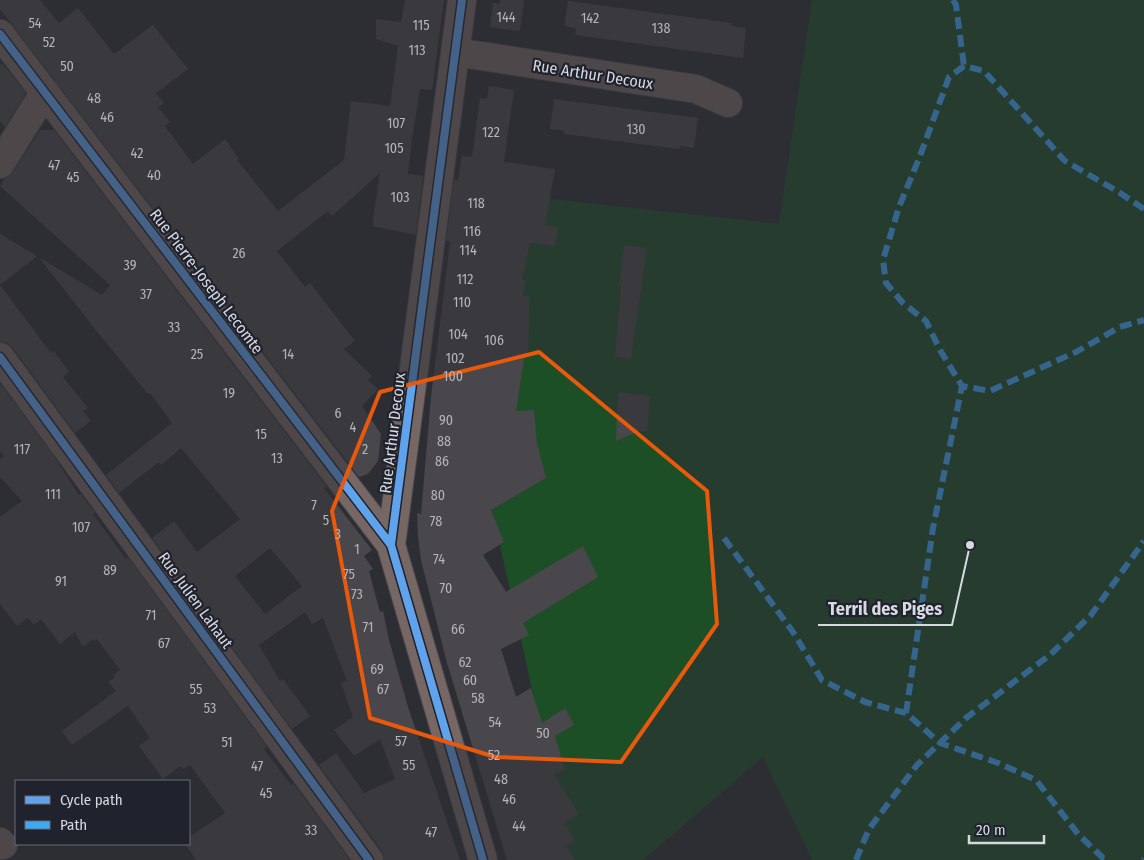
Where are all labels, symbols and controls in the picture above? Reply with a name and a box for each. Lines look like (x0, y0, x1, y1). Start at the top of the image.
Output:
house number: 144 (496, 9, 516, 26)
house number: 142 (581, 10, 599, 27)
house number: 54 (28, 15, 42, 32)
house number: 115 (412, 17, 430, 34)
house number: 138 (652, 20, 670, 37)
house number: 52 (43, 34, 55, 51)
house number: 113 (408, 42, 426, 59)
street label: Rue Arthur Decoux (531, 56, 654, 93)
house number: 50 (60, 58, 74, 75)
house number: 48 (87, 90, 101, 107)
house number: 46 (100, 109, 114, 126)
house number: 107 (387, 115, 405, 132)
house number: 130 (626, 121, 646, 138)
house number: 122 (482, 124, 500, 141)
house number: 105 (384, 140, 404, 157)
house number: 42 (131, 145, 143, 162)
house number: 47 (48, 157, 60, 174)
house number: 40 (147, 167, 161, 184)
house number: 45 (66, 169, 80, 186)
house number: 103 (391, 189, 409, 206)
house number: 118 (467, 195, 485, 212)
street label: Rue Pierre-Joseph Lecomte (146, 205, 267, 358)
house number: 116 (463, 223, 481, 240)
house number: 114 (459, 242, 477, 259)
house number: 26 (232, 245, 246, 262)
house number: 39 (124, 257, 137, 274)
house number: 112 (457, 271, 473, 288)
house number: 37 (140, 286, 152, 303)
house number: 110 (453, 294, 471, 311)
house number: 33 (168, 319, 180, 336)
house number: 104 (448, 326, 468, 343)
house number: 106 (484, 332, 504, 349)
house number: 25 (191, 346, 203, 363)
house number: 14 (282, 346, 294, 363)
house number: 102 (446, 350, 464, 367)
house number: 100 (443, 368, 463, 385)
street label: Rue Arthur Decoux (376, 372, 409, 495)
house number: 19 (223, 385, 235, 402)
house number: 6 (335, 405, 342, 422)
house number: 90 (439, 412, 453, 429)
house number: 4 (350, 419, 357, 436)
house number: 15 (255, 426, 267, 443)
house number: 88 (437, 433, 451, 450)
house number: 117 (14, 441, 31, 458)
house number: 2 (362, 441, 368, 458)
house number: 13 (271, 450, 283, 467)
house number: 86 (435, 453, 449, 470)
house number: 111 (45, 486, 61, 503)
house number: 80 (431, 487, 445, 504)
house number: 7 (311, 497, 317, 514)
house number: 5 (323, 512, 329, 529)
house number: 78 (430, 513, 442, 530)
house number: 107 (72, 519, 90, 536)
house number: 3 (335, 526, 341, 543)
house number: 1 (354, 541, 360, 558)
street label: Rue Julien Lahaut (154, 548, 237, 653)
house number: 74 (433, 551, 445, 568)
house number: 89 (103, 562, 117, 579)
house number: 75 (343, 566, 355, 583)
house number: 91 (55, 573, 67, 590)
house number: 70 (440, 580, 452, 597)
house number: 73 (351, 586, 363, 603)
callout: Terril des Piges (818, 592, 952, 625)
text: Terril des Piges (828, 598, 942, 620)
house number: 71 (146, 607, 156, 624)
house number: 71 (363, 619, 373, 636)
house number: 66 (451, 621, 465, 638)
house number: 67 (158, 635, 170, 652)
house number: 62 (459, 654, 472, 671)
house number: 69 (370, 661, 384, 678)
house number: 60 (463, 672, 477, 689)
house number: 55 (190, 681, 202, 698)
house number: 67 (377, 681, 389, 698)
house number: 58 (471, 690, 485, 707)
house number: 53 (204, 700, 216, 717)
house number: 54 (488, 714, 502, 731)
house number: 50 (536, 725, 550, 742)
house number: 57 (395, 733, 407, 750)
house number: 51 (221, 734, 233, 751)
house number: 52 (488, 747, 500, 764)
house number: 55 (403, 757, 415, 774)
house number: 47 (251, 758, 263, 775)
house number: 48 (494, 771, 508, 788)
legend (15, 780, 190, 845)
house number: 45 (259, 785, 273, 802)
text: Cycle path (60, 791, 123, 809)
house number: 46 (502, 791, 516, 808)
scale bar (969, 812, 1044, 844)
text: Path (60, 816, 87, 834)
house number: 44 (512, 818, 526, 835)
text: 20 m (976, 821, 1006, 839)
house number: 33 (305, 822, 317, 839)
house number: 47 (425, 824, 437, 841)

